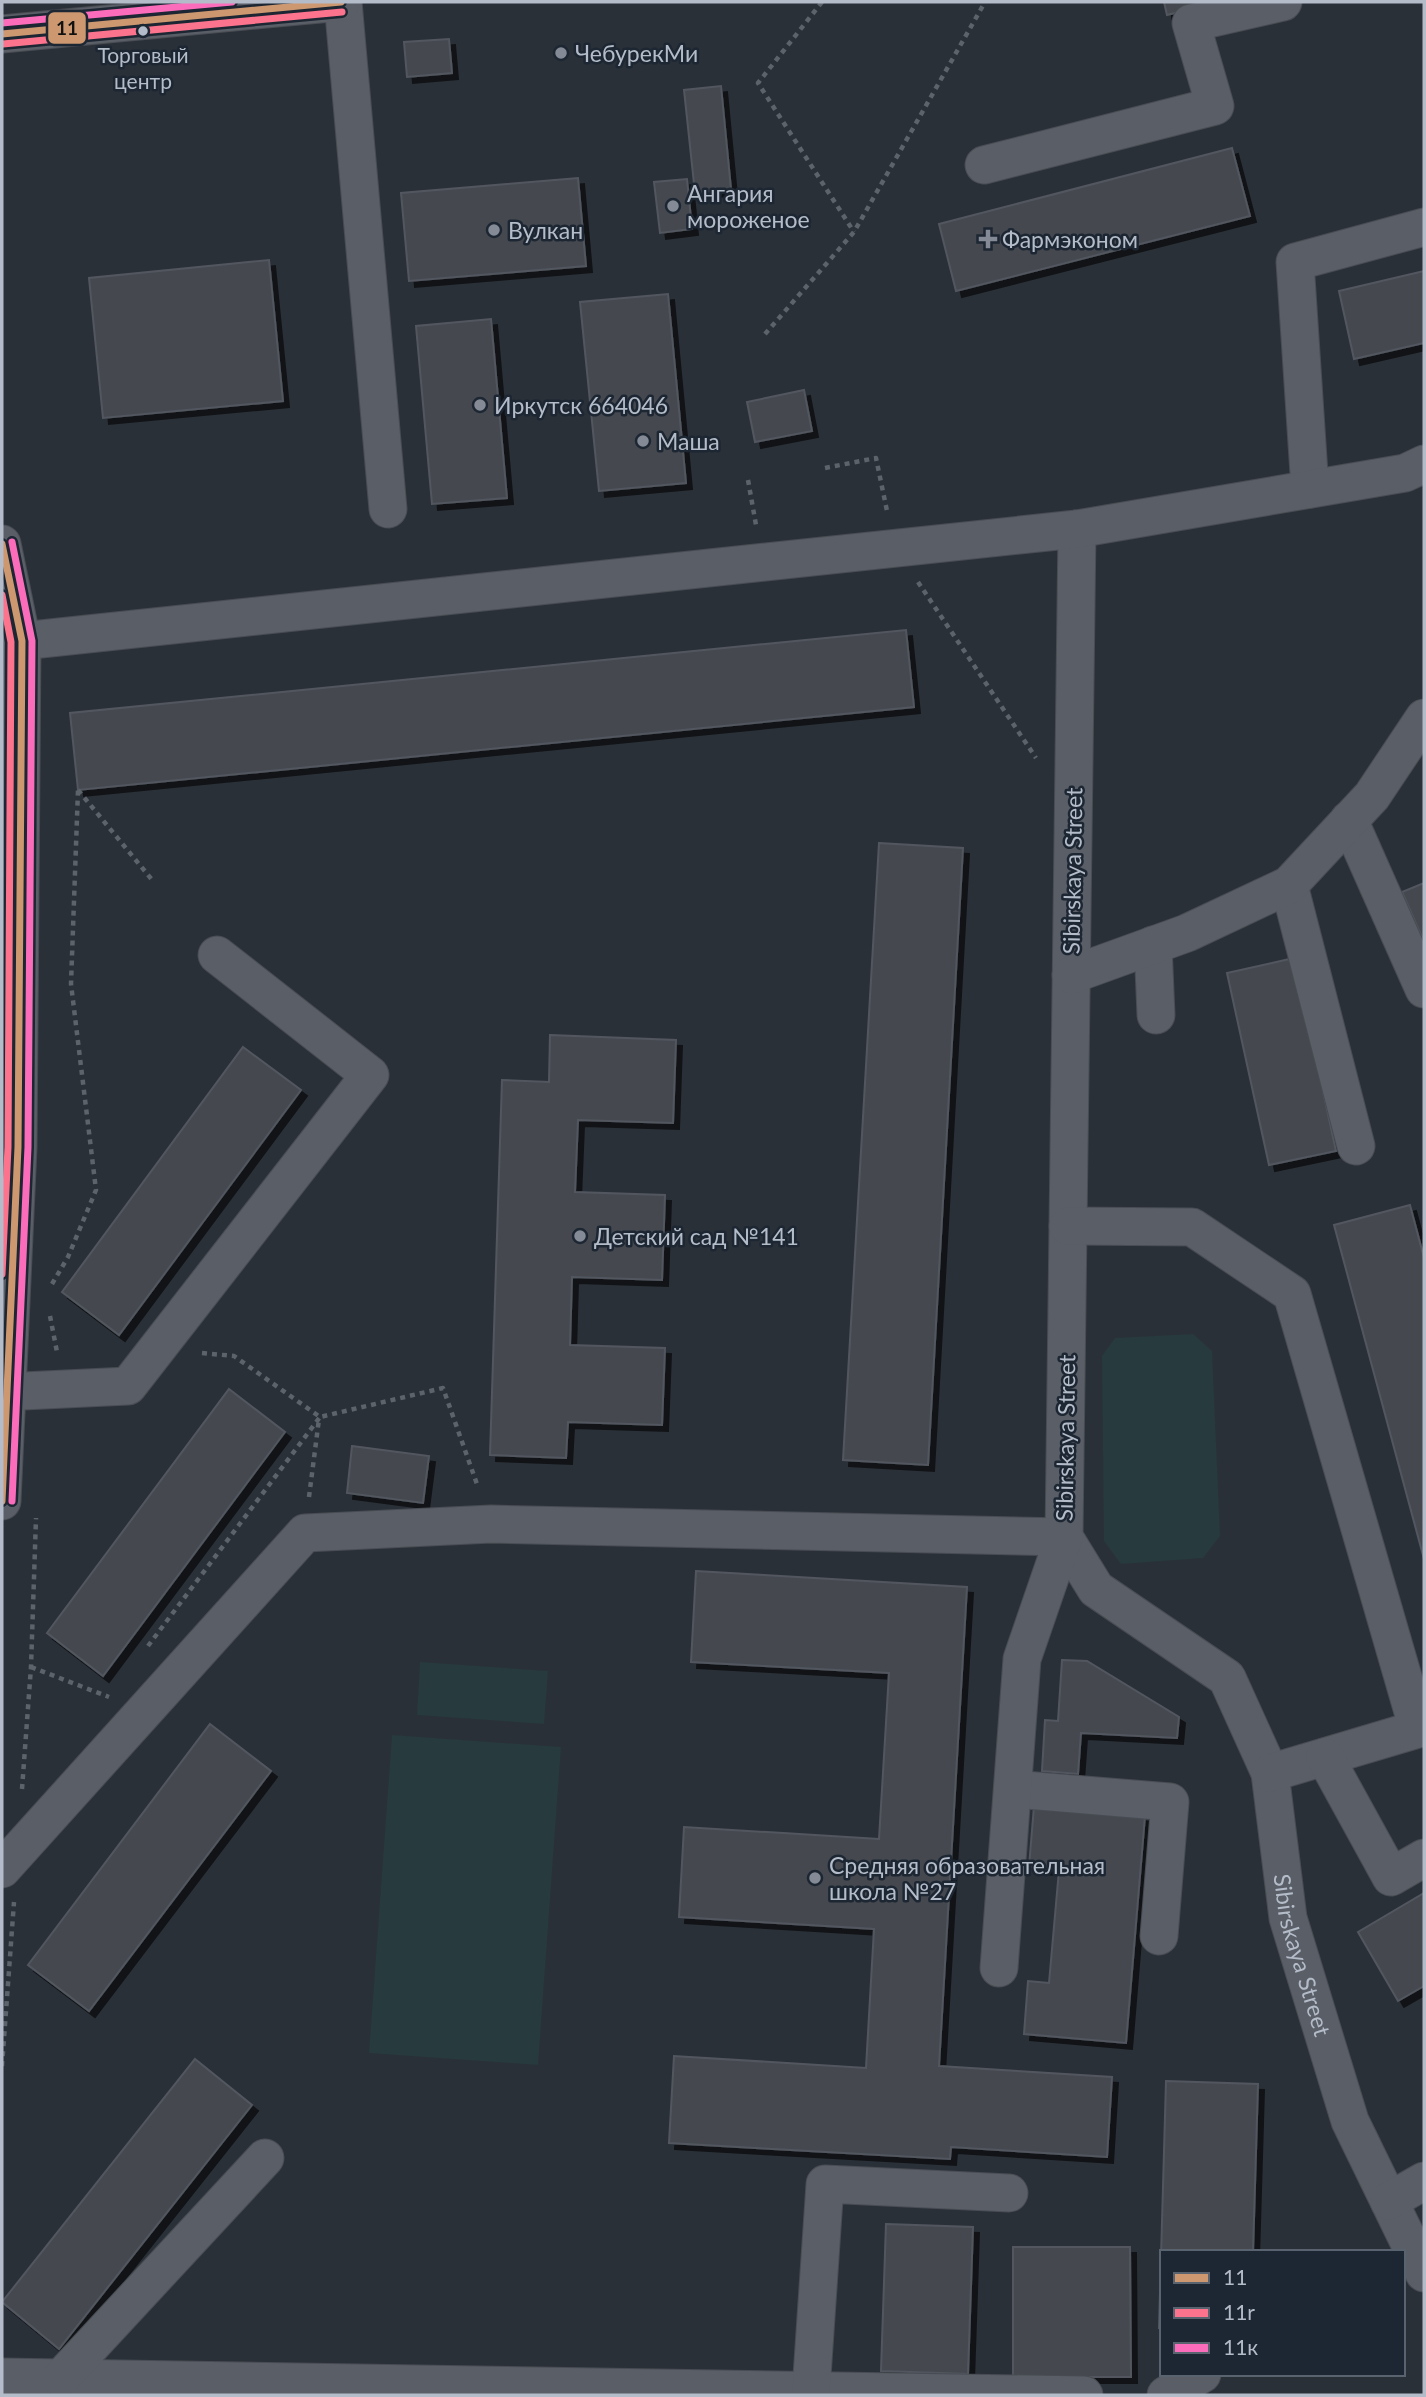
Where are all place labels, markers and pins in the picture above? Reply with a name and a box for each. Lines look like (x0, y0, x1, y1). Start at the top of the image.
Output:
marker: Торговый центр (136, 24, 150, 38)
place label: ЧебурекМи (575, 39, 698, 67)
place label: Торговый центр (97, 42, 189, 93)
marker: ЧебурекМи (553, 45, 569, 61)
place label: Ангария мороженое (687, 179, 810, 233)
marker: Ангария мороженое (665, 198, 681, 214)
place label: Вулкан (508, 216, 583, 244)
marker: Вулкан (486, 222, 502, 238)
place label: Фармэконом (1002, 225, 1138, 253)
marker: Фармэконом (980, 231, 996, 247)
place label: Иркутск 664046 (494, 391, 668, 419)
marker: Иркутск 664046 (472, 397, 488, 413)
place label: Маша (657, 427, 720, 455)
marker: Маша (635, 433, 651, 449)
place label: Детский сад №141 (594, 1222, 799, 1250)
marker: Детский сад №141 (572, 1228, 588, 1244)
place label: Средняя образовательная школа №27 (829, 1851, 1105, 1905)
marker: Средняя образовательная школа №27 (807, 1870, 823, 1886)

